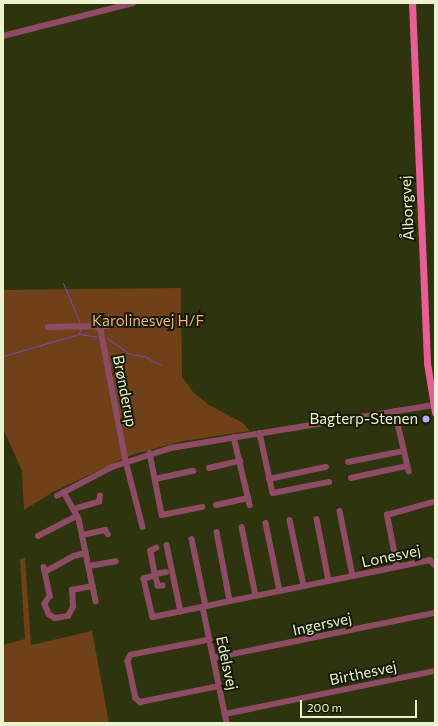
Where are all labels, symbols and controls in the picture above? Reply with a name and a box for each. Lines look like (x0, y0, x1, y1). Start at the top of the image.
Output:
street label: Ålborgvej (396, 175, 418, 241)
park label: Karolinesvej H/F (92, 312, 204, 330)
street label: Brønderup (109, 354, 141, 428)
place label: Bagterp-Stenen (309, 410, 418, 428)
marker: Bagterp-Stenen (421, 414, 431, 424)
street label: Lonesvej (360, 541, 422, 571)
street label: Ingersvej (291, 609, 353, 639)
street label: Edelsvej (212, 634, 242, 692)
street label: Birthesvej (328, 657, 398, 689)
scale bar (302, 692, 419, 718)
text: 200 m (307, 700, 342, 714)

